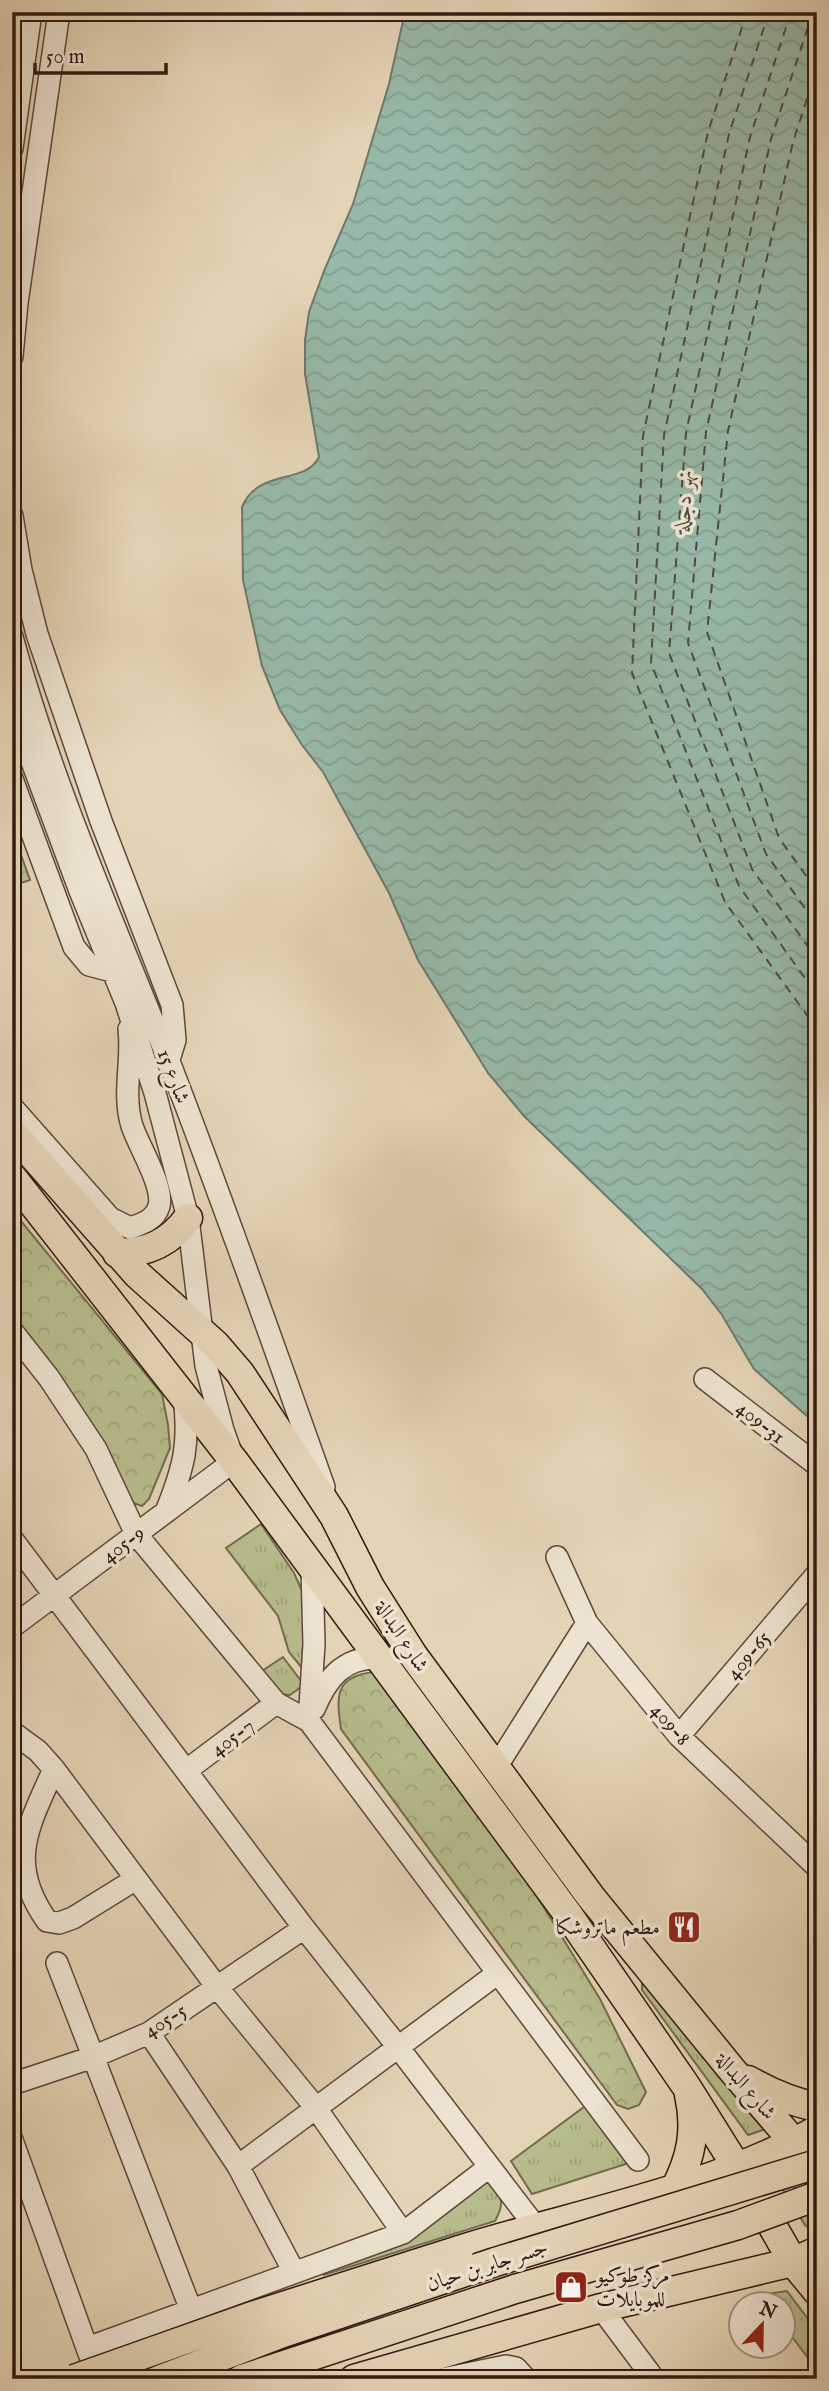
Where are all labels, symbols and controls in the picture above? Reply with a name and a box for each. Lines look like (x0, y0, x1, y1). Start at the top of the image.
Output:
scale bar (35, 32, 166, 76)
text: 50 m (46, 44, 85, 71)
water label: نهر دجلة (669, 469, 700, 536)
street label: شارع 15 (147, 1045, 195, 1109)
street label: 409-31 (730, 1396, 790, 1451)
street label: 405-9 (97, 1520, 151, 1570)
street label: شارع البدالة (364, 1595, 434, 1679)
street label: 409-65 (721, 1626, 778, 1686)
street label: 409-8 (644, 1698, 696, 1752)
street label: 405-7 (206, 1713, 260, 1763)
restaurant icon: مطعم ماتروشكا (665, 1908, 703, 1946)
place label: مطعم ماتروشكا (556, 1915, 660, 1947)
street label: 405-5 (139, 1998, 193, 2045)
street label: شارع البدالة (705, 2047, 781, 2128)
street label: جسر جابر بن حيان (423, 2234, 552, 2299)
place label: مركز طوكيو للموبايلات (594, 2263, 670, 2314)
shop icon: مركز طوكيو للموبايلات (552, 2268, 590, 2306)
north arrow (728, 2290, 798, 2360)
text: N (755, 2297, 780, 2326)

